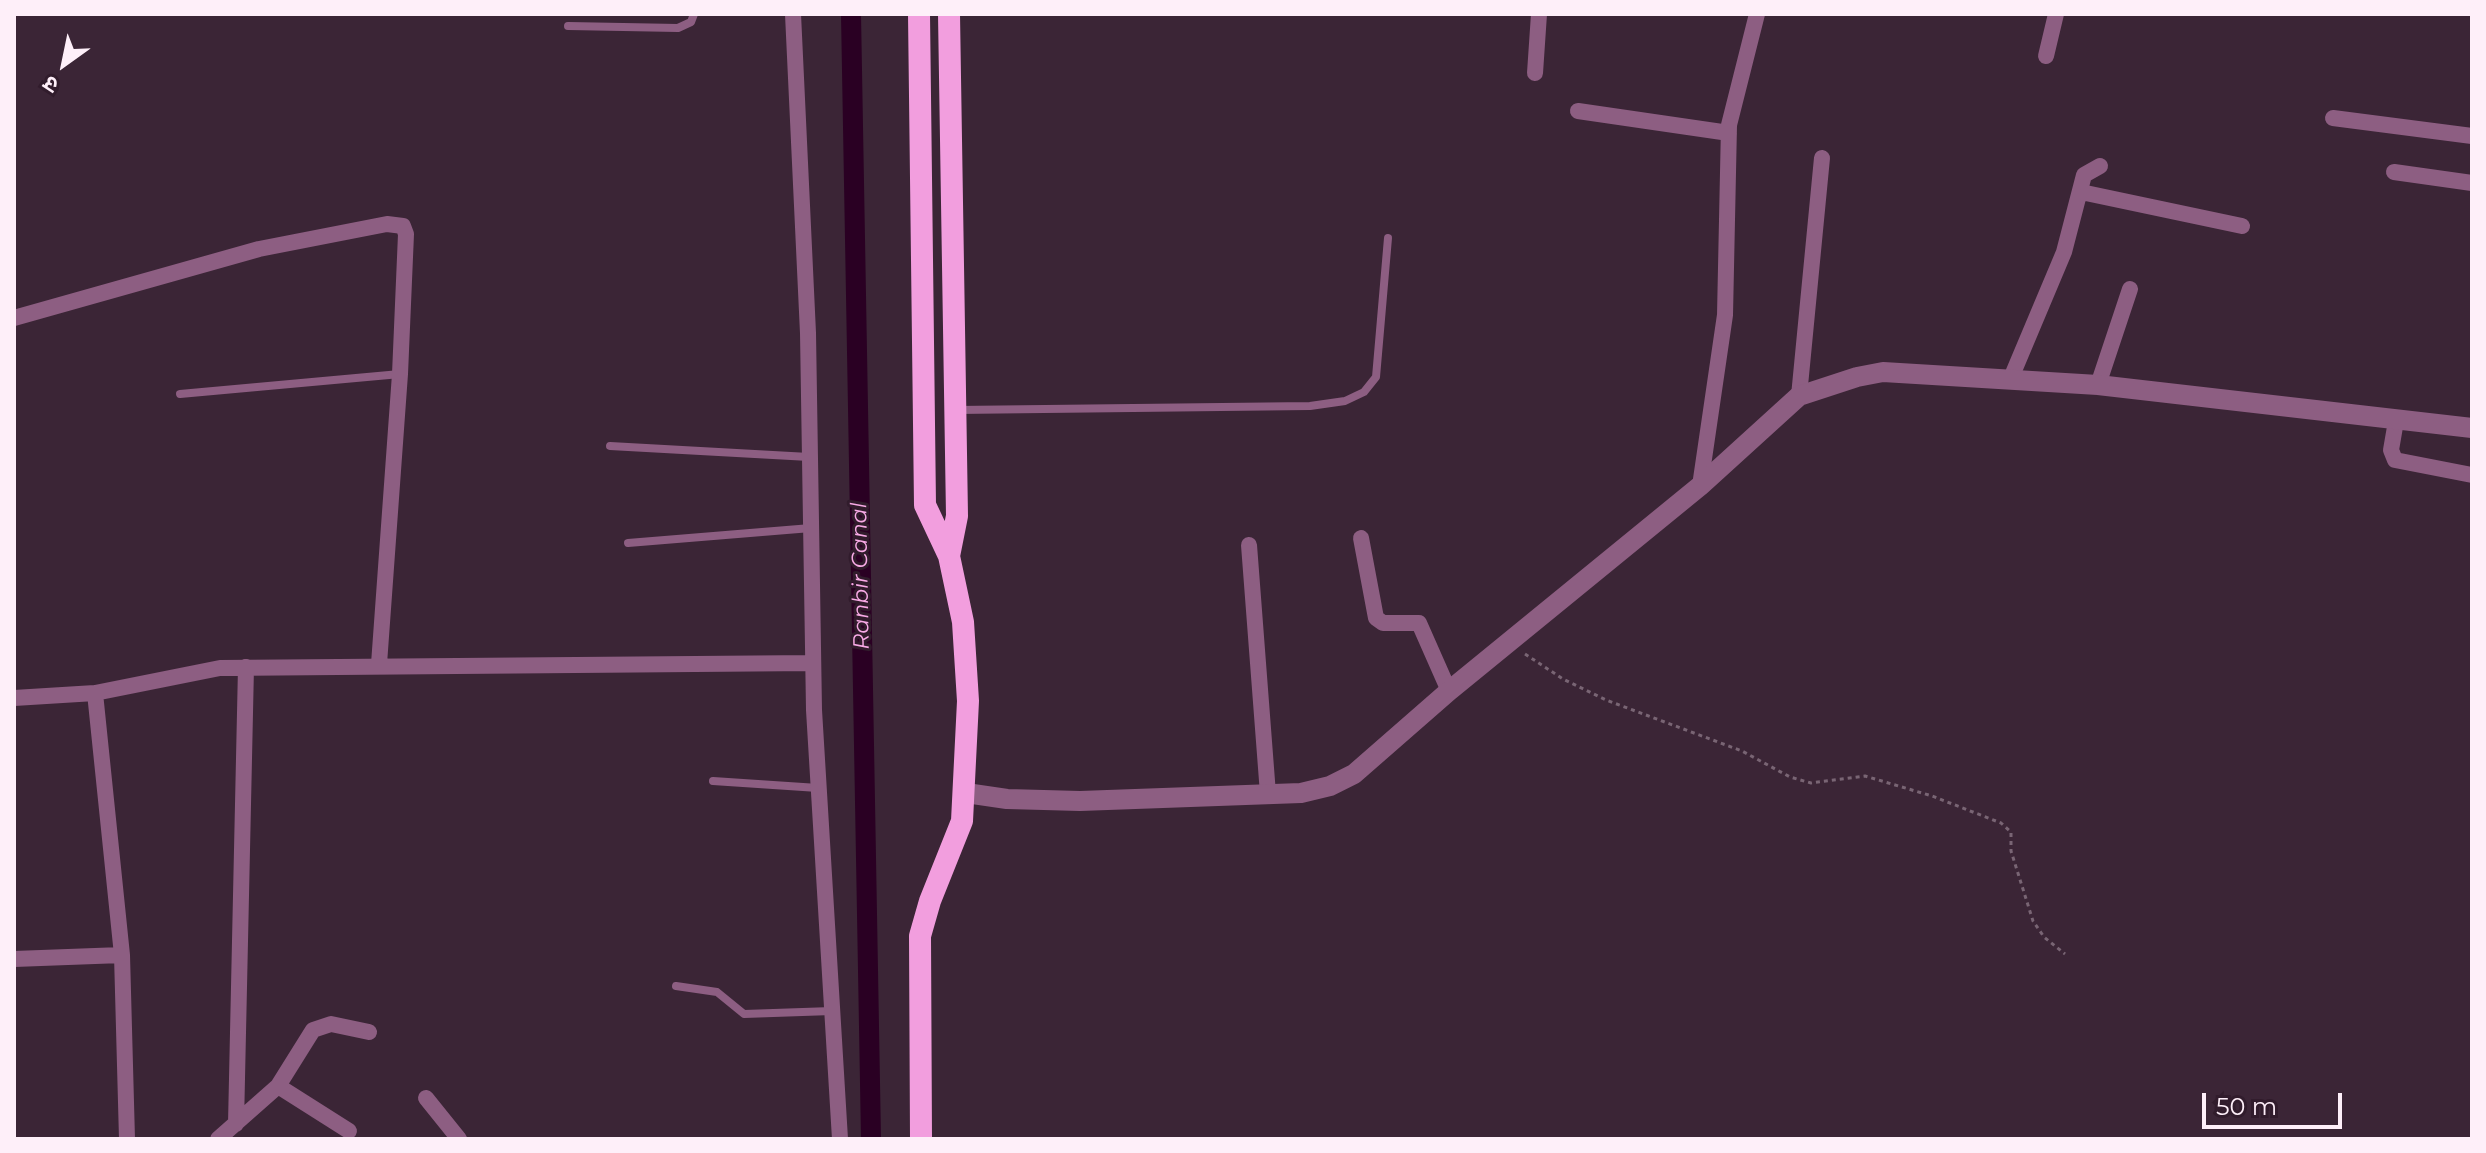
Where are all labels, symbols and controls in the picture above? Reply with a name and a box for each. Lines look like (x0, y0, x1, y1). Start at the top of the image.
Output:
north arrow (24, 24, 104, 104)
text: उ (38, 70, 63, 99)
water label: Ranbir Canal (847, 502, 875, 650)
scale bar (2206, 1077, 2346, 1127)
text: 50 m (2216, 1092, 2277, 1121)

